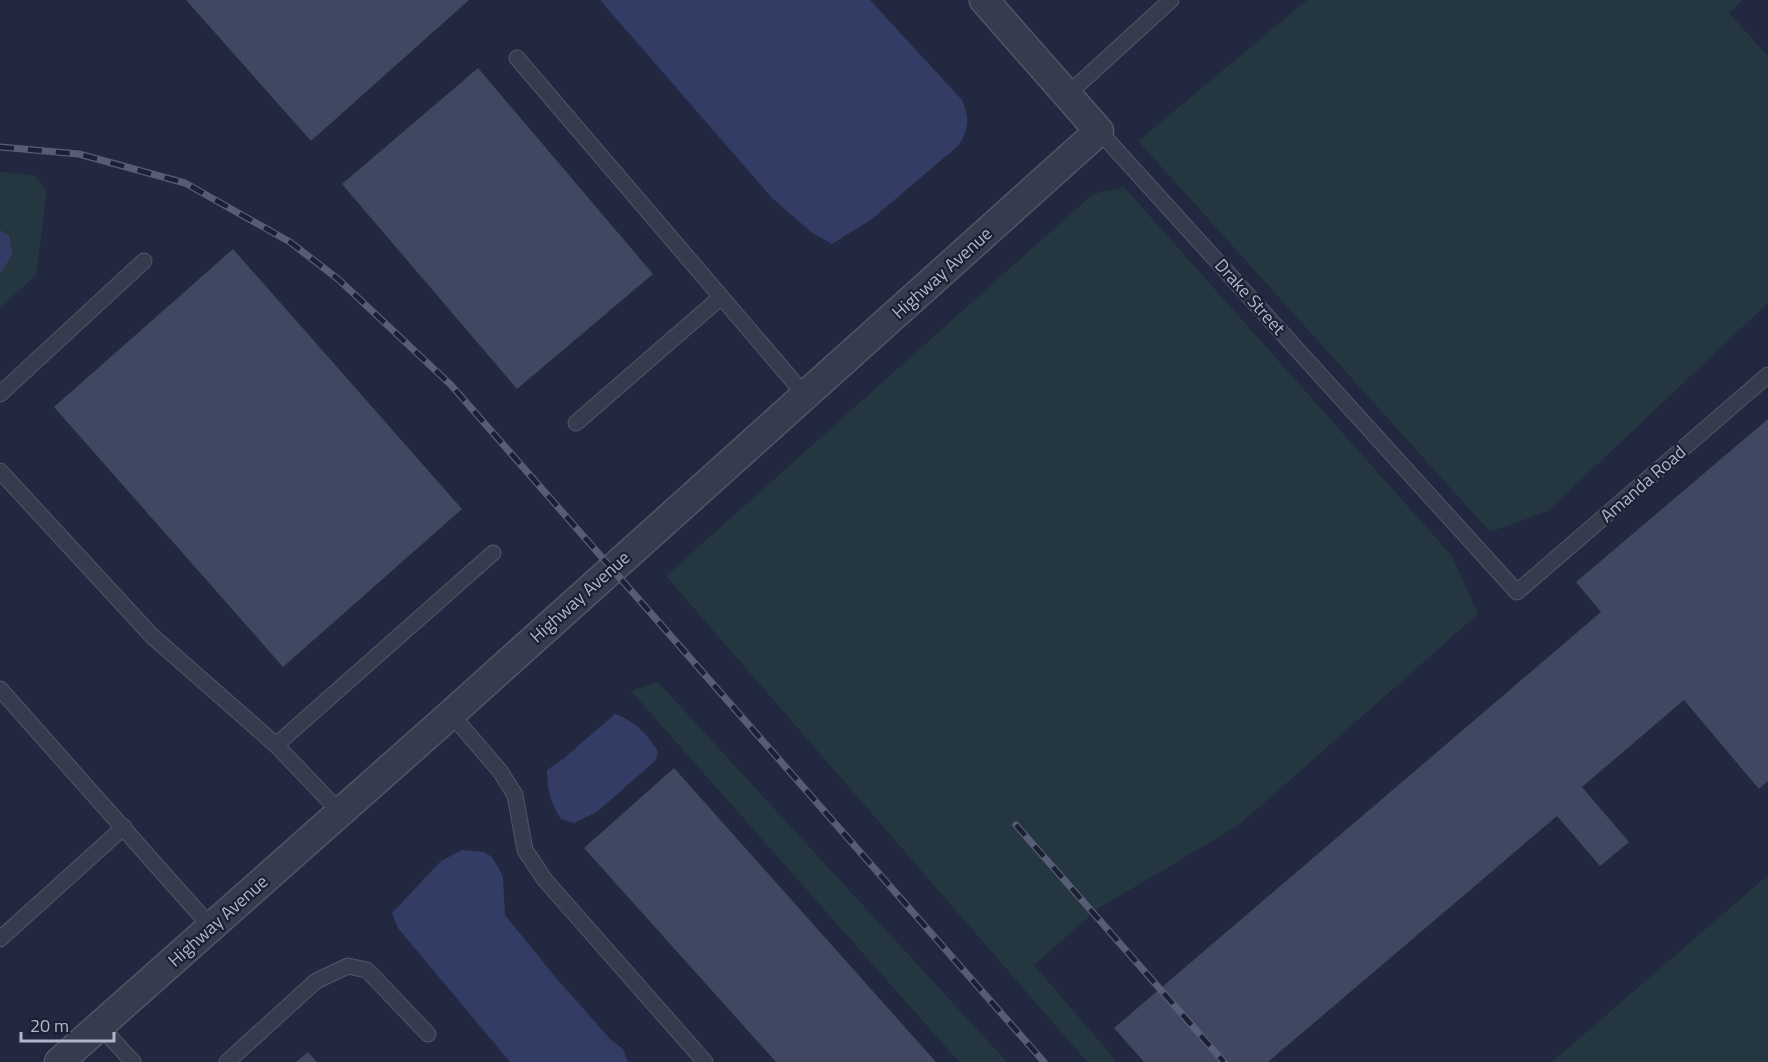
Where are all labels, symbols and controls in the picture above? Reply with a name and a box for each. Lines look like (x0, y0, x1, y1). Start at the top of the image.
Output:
street label: Highway Avenue (886, 220, 998, 325)
street label: Drake Street (1209, 252, 1293, 341)
street label: Amanda Road (1594, 439, 1692, 529)
street label: Highway Avenue (524, 544, 636, 649)
street label: Highway Avenue (162, 868, 274, 973)
scale bar (21, 1005, 114, 1043)
text: 20 m (30, 1012, 69, 1039)

